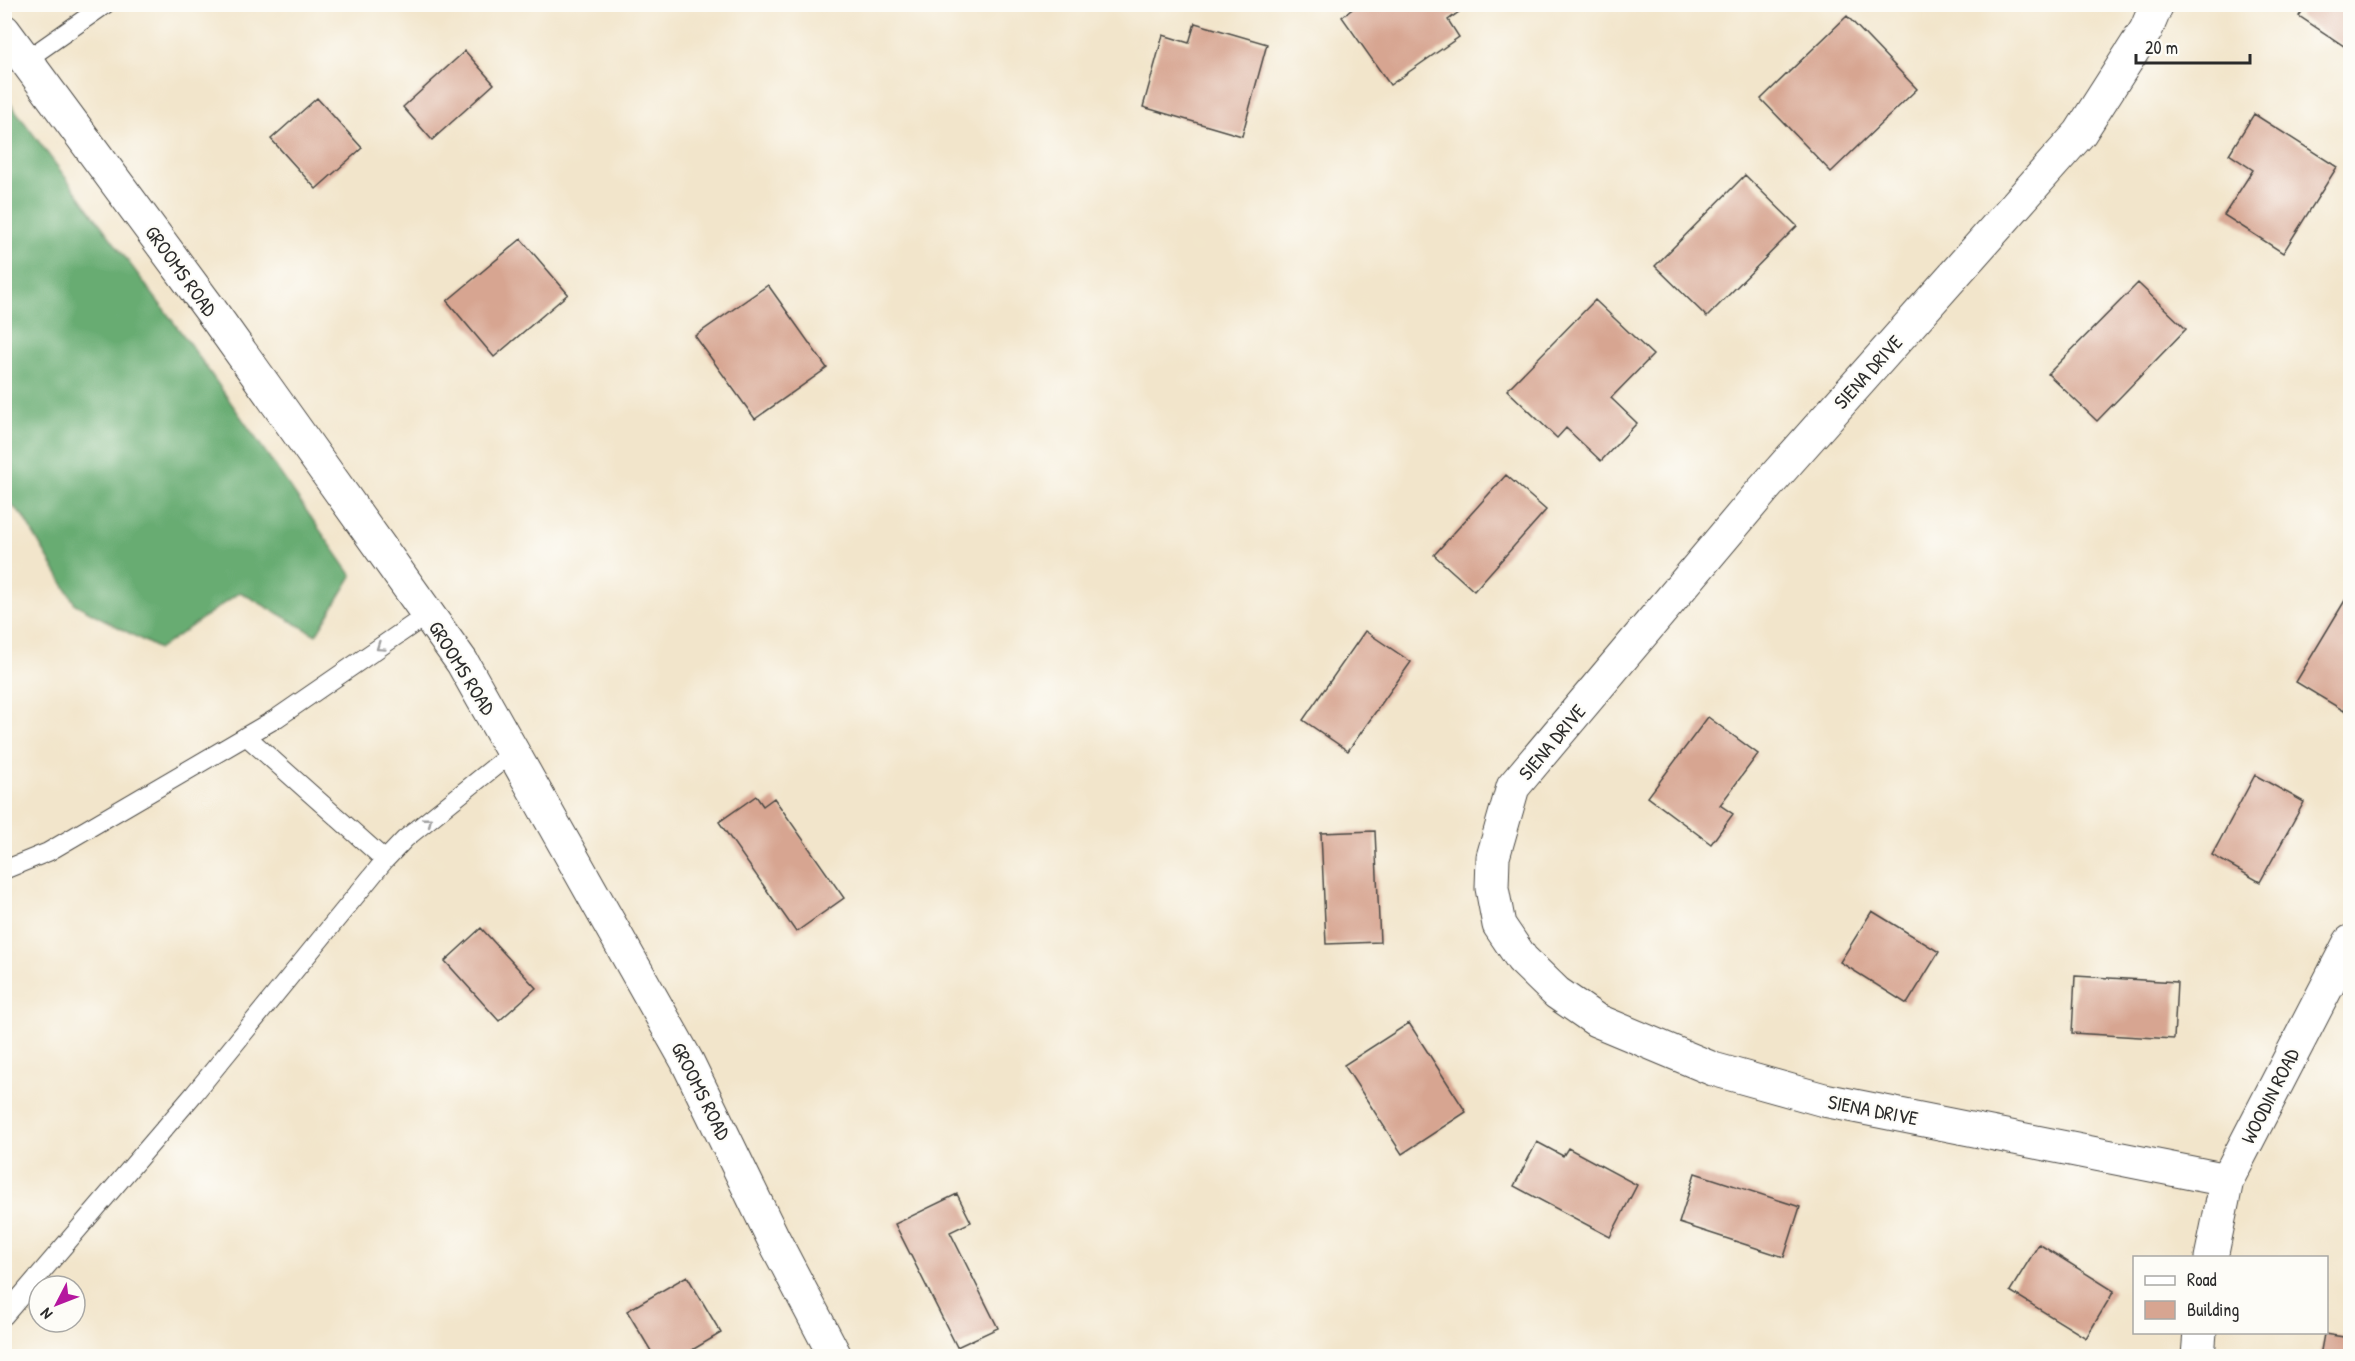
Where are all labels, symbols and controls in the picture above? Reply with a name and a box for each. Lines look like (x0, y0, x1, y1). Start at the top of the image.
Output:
scale bar (2136, 27, 2250, 65)
text: 20 m (2145, 35, 2178, 60)
street label: GROOMS ROAD (139, 220, 224, 322)
street label: SIENA DRIVE (1827, 329, 1908, 415)
street label: GROOMS ROAD (423, 616, 502, 720)
one-way arrow (375, 640, 386, 651)
street label: SIENA DRIVE (1512, 698, 1591, 785)
one-way arrow (421, 817, 432, 828)
street label: GROOMS ROAD (665, 1037, 738, 1145)
street label: WOODIN ROAD (2234, 1043, 2305, 1148)
street label: SIENA DRIVE (1826, 1088, 1921, 1131)
legend (2133, 1256, 2328, 1334)
text: Road (2187, 1267, 2217, 1292)
north arrow (27, 1274, 87, 1334)
text: Building (2187, 1297, 2239, 1322)
text: N (35, 1303, 57, 1325)

